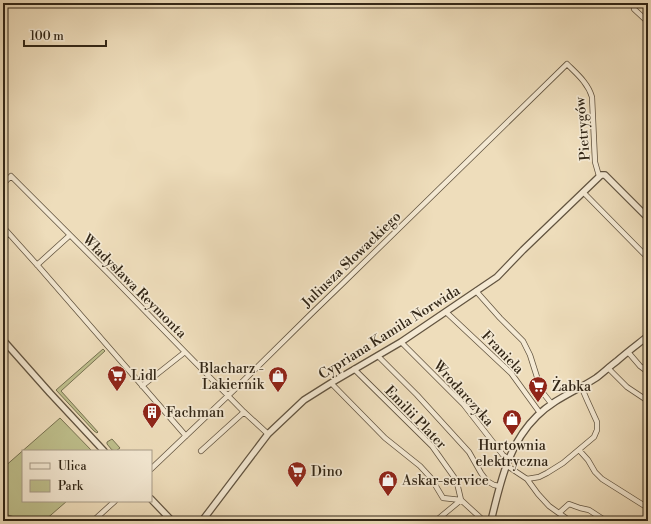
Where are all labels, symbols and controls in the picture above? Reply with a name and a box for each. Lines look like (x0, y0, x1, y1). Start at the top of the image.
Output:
scale bar (24, 22, 106, 48)
text: 100 m (30, 29, 64, 44)
street label: Pietrygów (571, 96, 595, 162)
street label: Juliusza Słowackiego (297, 208, 405, 313)
street label: Władysława Reymonta (78, 230, 191, 343)
street label: Cypriana Kamila Norwida (315, 281, 464, 384)
street label: Franiela (477, 327, 528, 379)
street label: Wrodarczyka (428, 356, 498, 431)
place label: Blacharz - Lakiernik (198, 360, 265, 394)
supermarket icon: Lidl (106, 364, 128, 392)
shop icon: Blacharz - Lakiernik (267, 365, 289, 393)
place label: Lidl (131, 367, 157, 385)
supermarket icon: Żabka (527, 375, 549, 403)
place label: Żabka (552, 376, 592, 396)
street label: Emilii Plater (380, 382, 450, 453)
building icon: Fachman (141, 401, 163, 429)
place label: Fachman (166, 404, 225, 422)
shop icon: Hurtownia elektryczna (501, 408, 523, 436)
place label: Hurtownia elektryczna (476, 437, 549, 471)
legend (22, 450, 152, 502)
text: Ulica (58, 459, 87, 474)
supermarket icon: Dino (286, 460, 308, 488)
place label: Dino (311, 463, 343, 481)
shop icon: Askar-service (377, 469, 399, 497)
place label: Askar-service (401, 472, 489, 490)
text: Park (58, 479, 84, 494)

